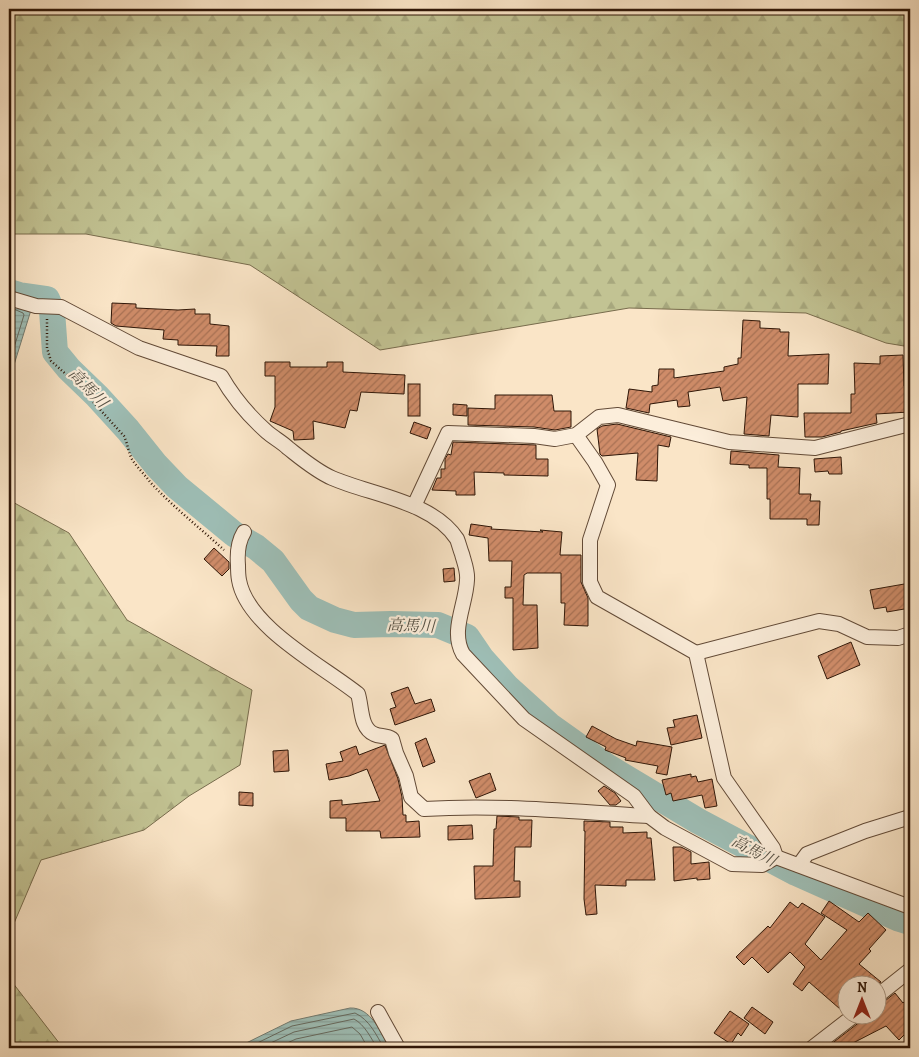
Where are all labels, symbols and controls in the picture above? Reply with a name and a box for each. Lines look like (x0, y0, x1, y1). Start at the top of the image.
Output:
water label: 高馬川 (63, 363, 114, 414)
water label: 高馬川 (387, 614, 437, 638)
water label: 高馬川 (728, 830, 782, 873)
north arrow (836, 974, 886, 1024)
text: N (857, 978, 867, 997)

